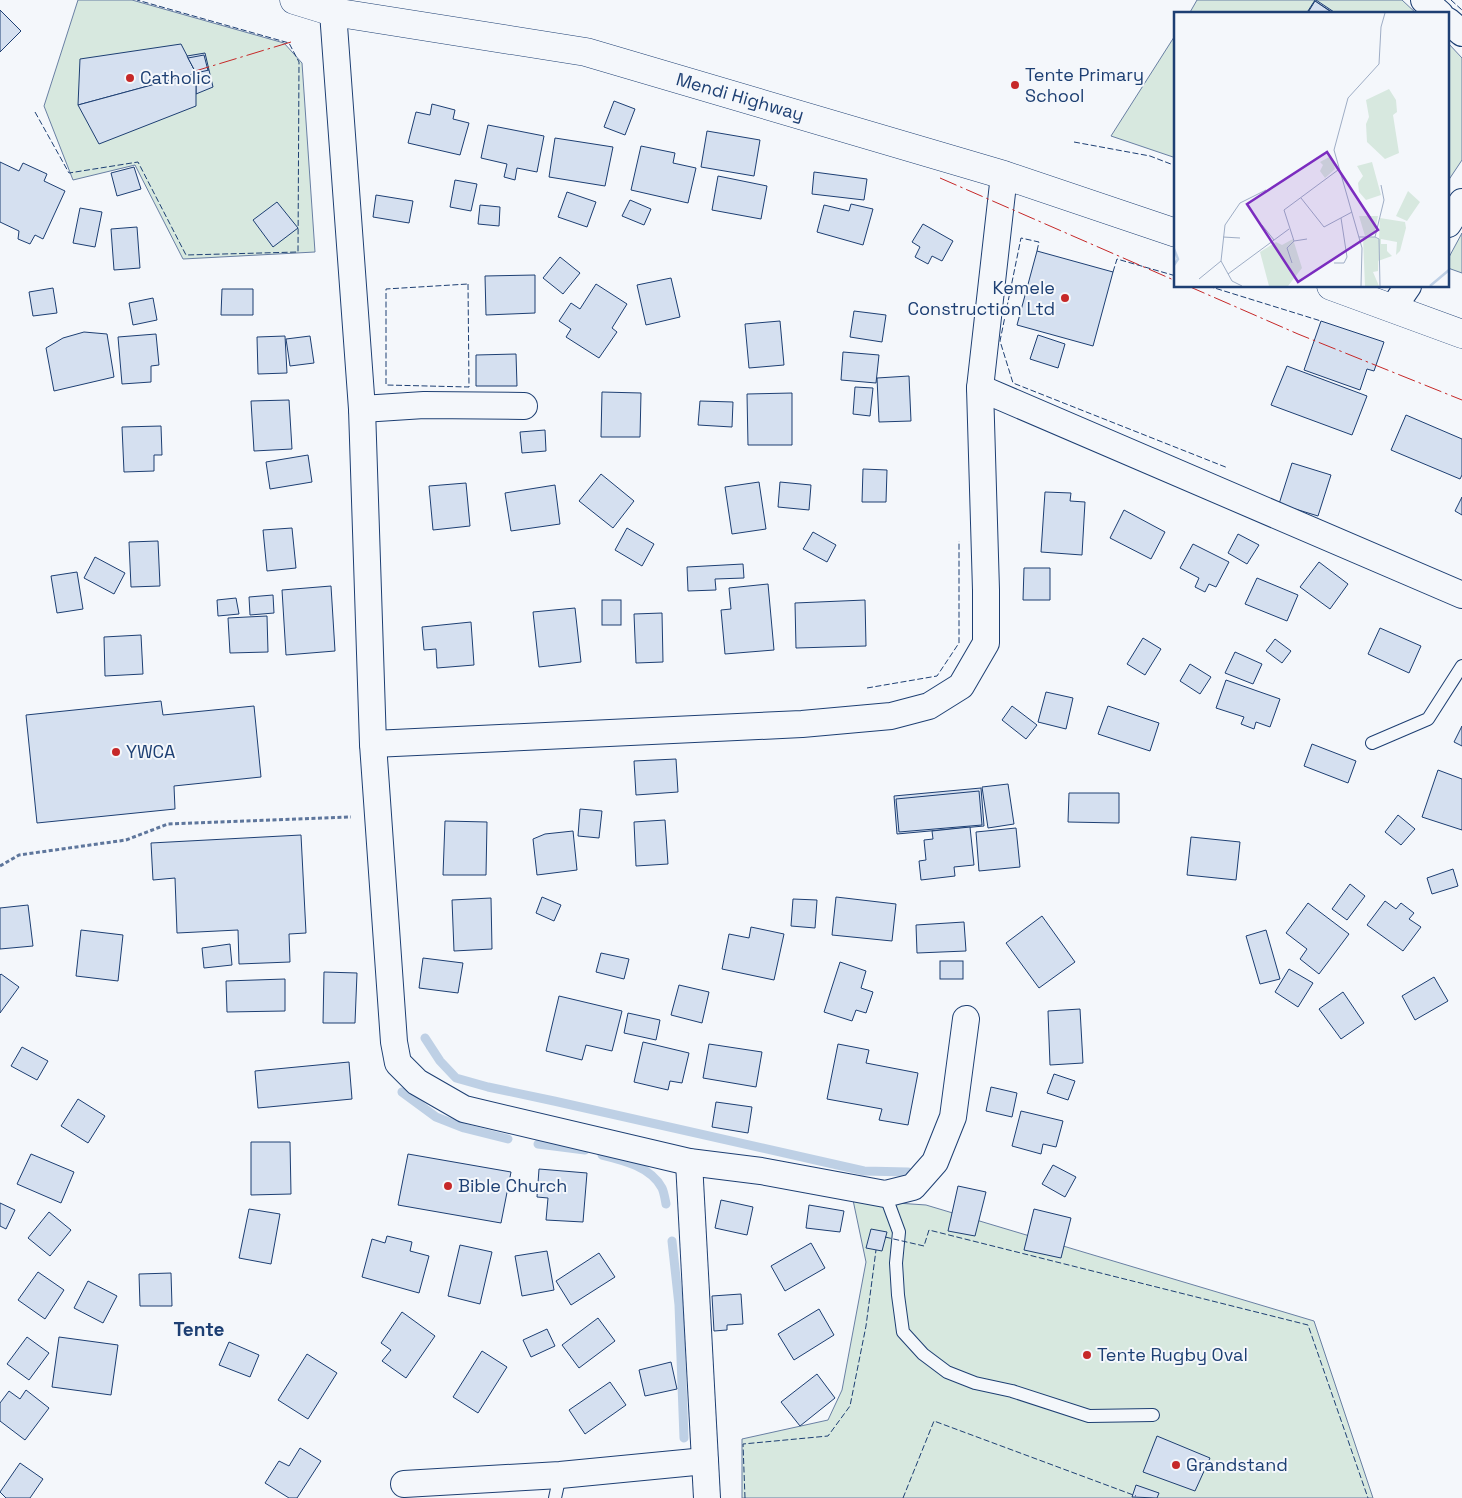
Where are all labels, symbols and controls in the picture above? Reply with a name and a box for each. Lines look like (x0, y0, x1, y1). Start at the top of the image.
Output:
inset map (1174, 12, 1450, 288)
place label: Tente Primary School (1025, 63, 1144, 107)
place label: Catholic (140, 66, 211, 89)
street label: Mendi Highway (674, 67, 807, 126)
marker: Catholic (124, 72, 136, 84)
marker: Tente Primary School (1009, 79, 1021, 91)
place label: Kemele Construction Ltd (907, 276, 1055, 320)
marker: Kemele Construction Ltd (1059, 292, 1071, 304)
place label: YWCA (126, 740, 175, 763)
marker: YWCA (110, 746, 122, 758)
place label: Bible Church (458, 1174, 567, 1197)
marker: Bible Church (442, 1180, 454, 1192)
district label: Tente (173, 1317, 225, 1342)
place label: Tente Rugby Oval (1097, 1343, 1248, 1366)
marker: Tente Rugby Oval (1081, 1349, 1093, 1361)
place label: Grandstand (1186, 1453, 1288, 1476)
marker: Grandstand (1170, 1459, 1182, 1471)

